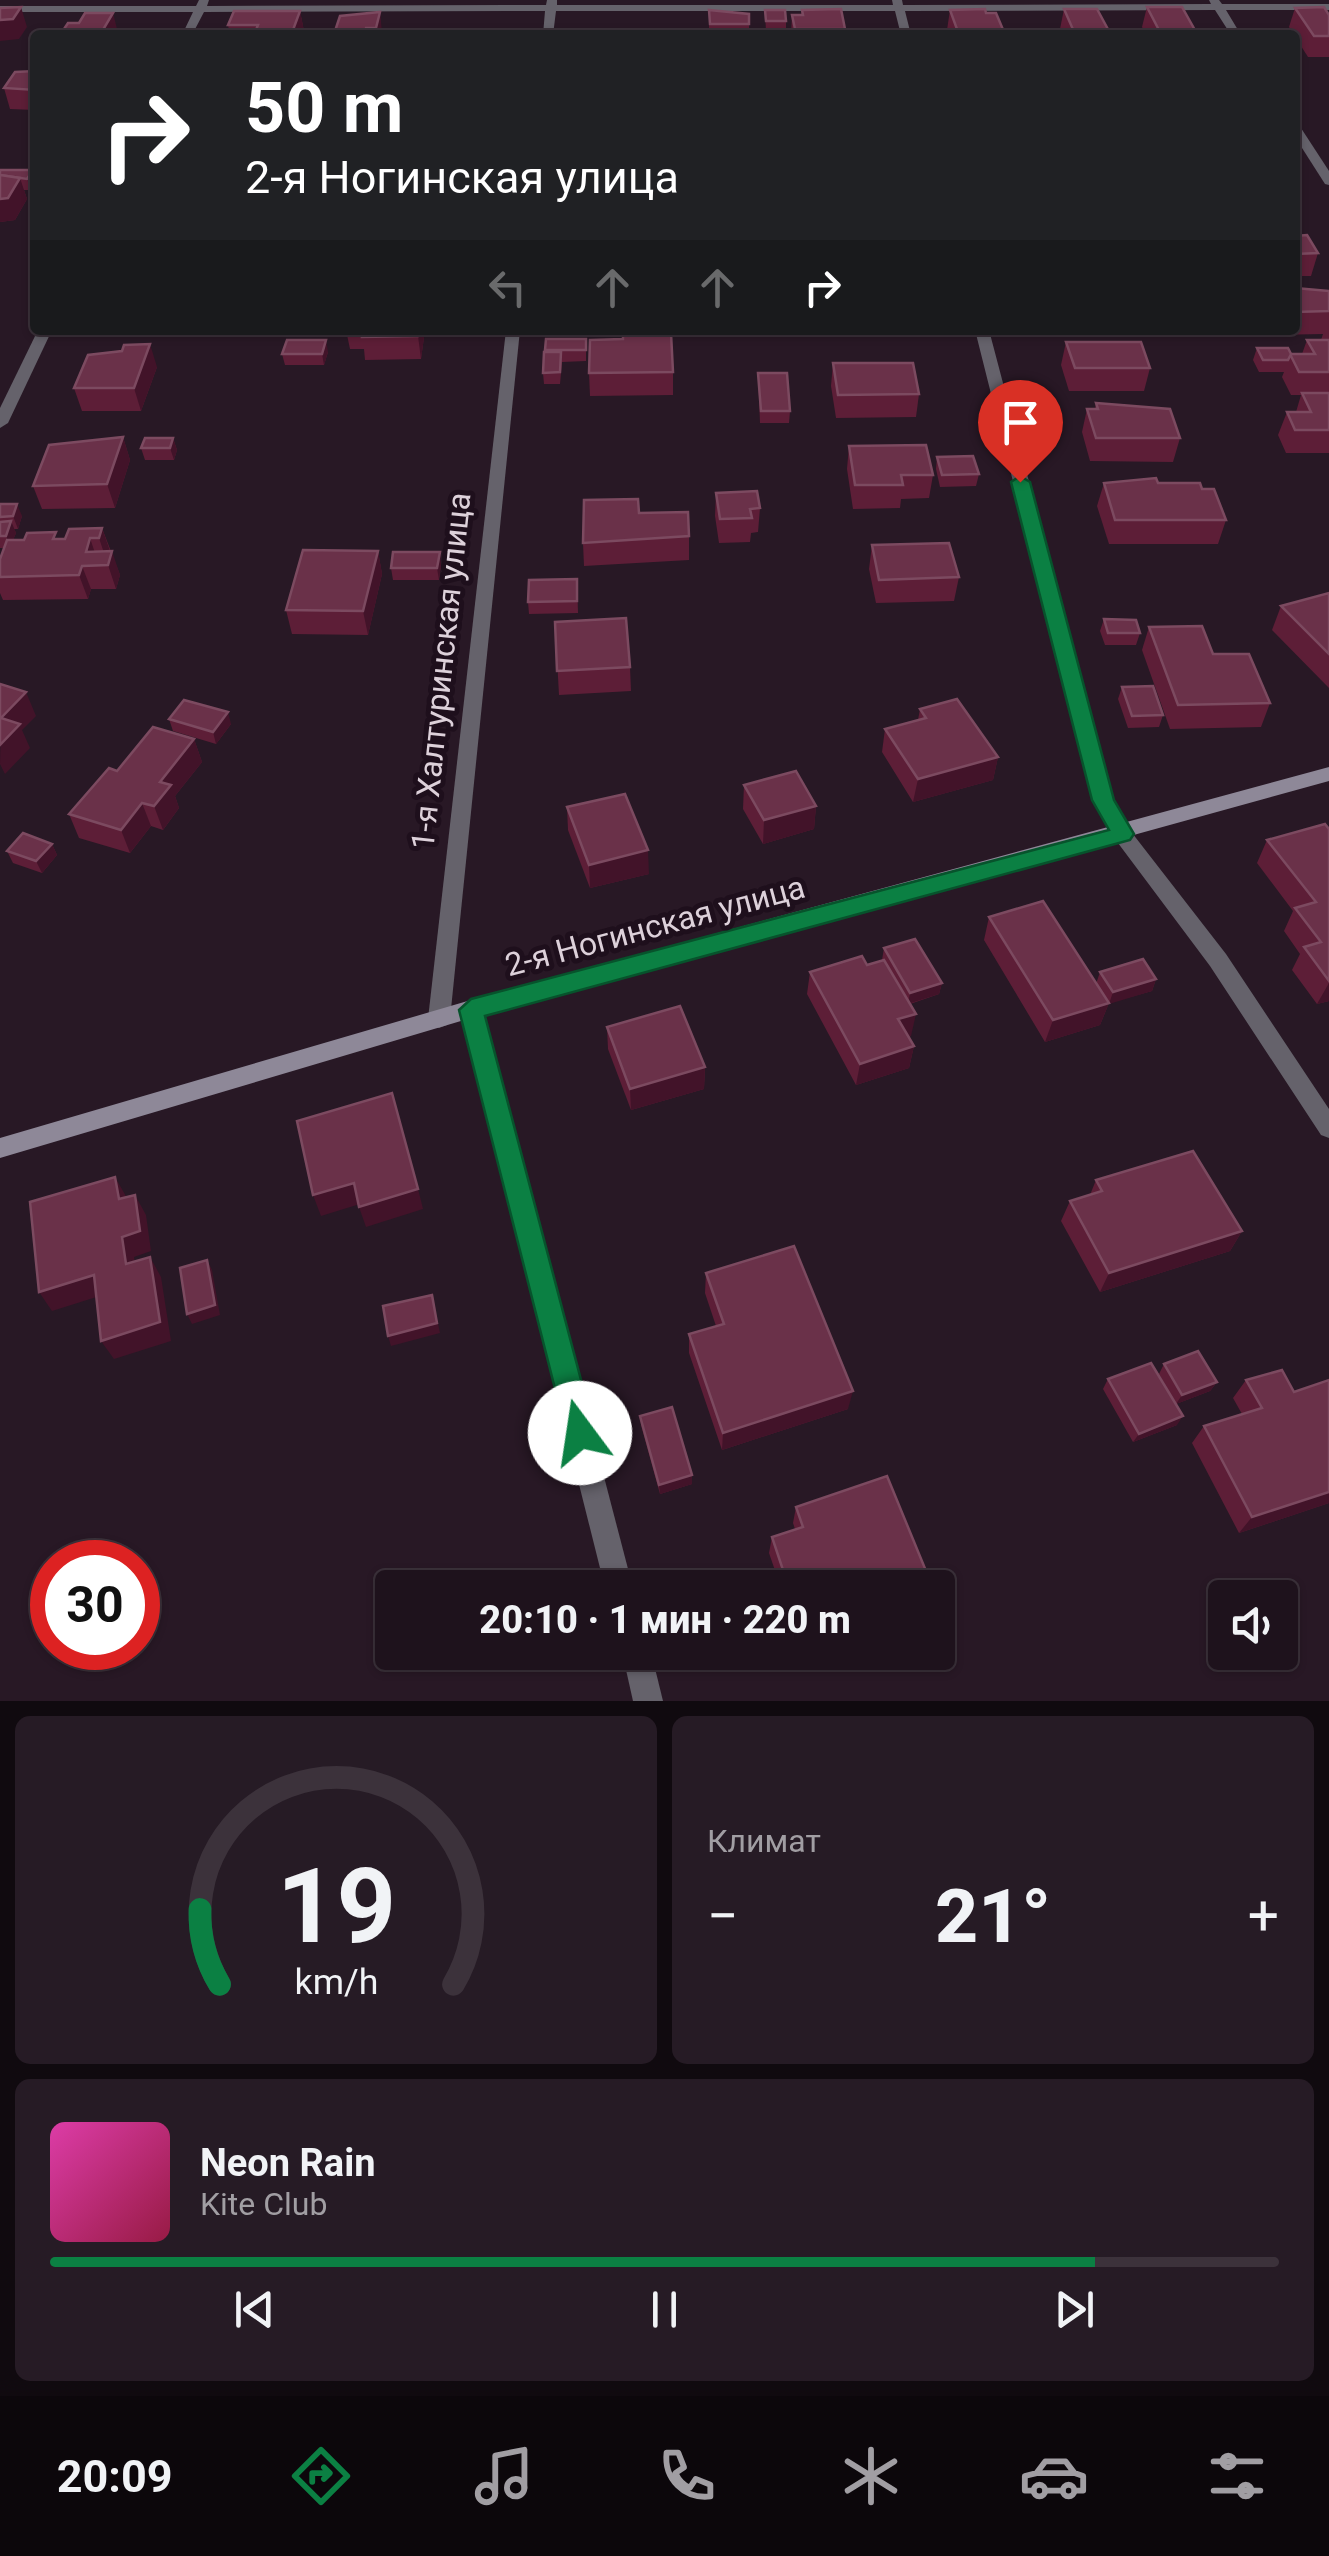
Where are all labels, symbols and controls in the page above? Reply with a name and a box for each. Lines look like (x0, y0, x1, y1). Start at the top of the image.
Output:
text: 50 m (245, 67, 403, 149)
icon: right (80, 70, 210, 200)
text: 2-я Ногинская улица (245, 151, 679, 204)
icon: left (480, 260, 535, 315)
icon: ahead (585, 260, 640, 315)
icon: ahead (690, 260, 745, 315)
icon: right (795, 260, 850, 315)
pin (978, 380, 1063, 483)
icon: arrive (993, 395, 1048, 450)
street label: 1-я Халтуринская улица (403, 491, 479, 851)
street label: 2-я Ногинская улица (501, 868, 809, 984)
position arrow (528, 1381, 632, 1485)
speed limit sign: 30 (30, 1540, 160, 1670)
map controls (1208, 1580, 1298, 1670)
button: sound (1208, 1580, 1298, 1670)
text: 20:10 · 1 мин · 220 m (479, 1598, 851, 1642)
text: Климат (707, 1822, 821, 1860)
text: 19 (276, 1846, 396, 1967)
text: 21° (935, 1872, 1051, 1960)
text: − (707, 1884, 738, 1948)
text: + (1248, 1884, 1279, 1948)
text: km/h (294, 1961, 378, 2003)
text: Neon Rain (200, 2141, 376, 2185)
text: Kite Club (200, 2185, 327, 2223)
icon: previous (227, 2282, 282, 2337)
icon: pause (637, 2282, 692, 2337)
icon: next (1047, 2282, 1102, 2337)
icon: directions (286, 2441, 356, 2511)
icon: music (469, 2441, 539, 2511)
icon: phone (652, 2441, 722, 2511)
icon: climate (836, 2441, 906, 2511)
icon: car (1019, 2441, 1089, 2511)
icon: filters (1202, 2441, 1272, 2511)
text: 20:09 (57, 2450, 173, 2503)

